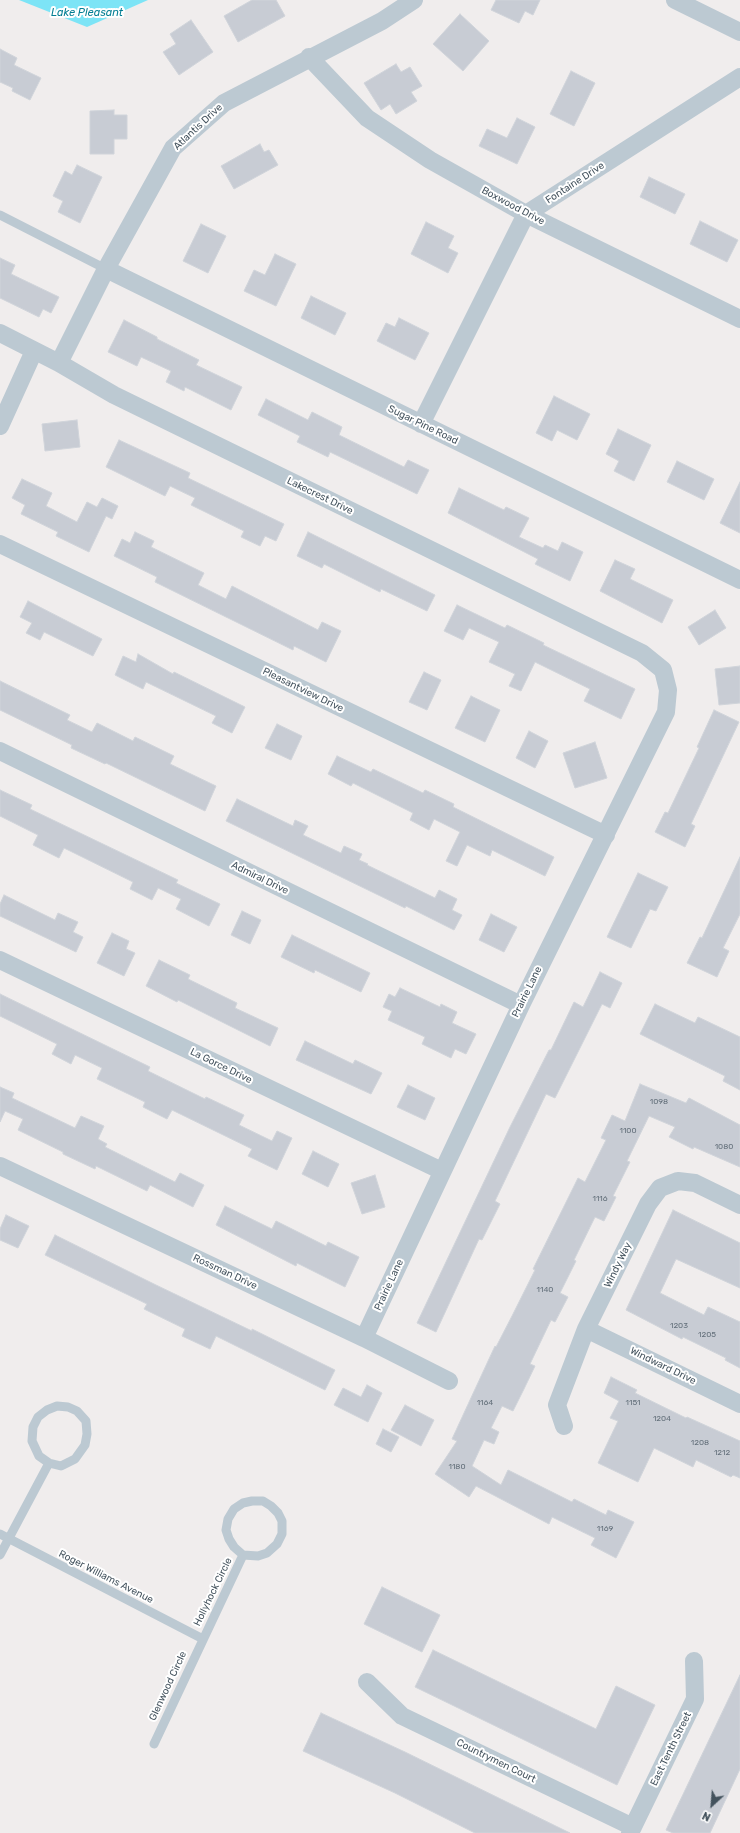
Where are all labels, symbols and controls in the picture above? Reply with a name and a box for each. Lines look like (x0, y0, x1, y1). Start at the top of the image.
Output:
water label: Lake Pleasant (51, 6, 123, 20)
street label: Atlantis Drive (171, 101, 225, 153)
street label: Fontaine Drive (543, 160, 607, 206)
street label: Boxwood Drive (479, 184, 547, 228)
street label: Sugar Pine Road (386, 403, 460, 447)
street label: Lakecrest Drive (285, 475, 355, 517)
street label: Pleasantview Drive (261, 665, 345, 715)
street label: Admiral Drive (229, 859, 291, 897)
street label: Prairie Lane (510, 965, 544, 1019)
street label: La Gorce Drive (188, 1046, 254, 1086)
house number: 1098 (650, 1097, 668, 1107)
house number: 1100 (619, 1126, 637, 1136)
house number: 1080 (715, 1142, 733, 1152)
house number: 1116 (592, 1194, 608, 1204)
street label: Windy Way (602, 1240, 634, 1290)
street label: Rossman Drive (191, 1252, 259, 1292)
street label: Prairie Lane (372, 1257, 406, 1313)
house number: 1140 (537, 1285, 553, 1295)
house number: 1203 (670, 1321, 688, 1331)
house number: 1205 (698, 1330, 716, 1340)
street label: Windward Drive (628, 1345, 698, 1387)
house number: 1164 (477, 1398, 493, 1408)
house number: 1151 (626, 1398, 640, 1408)
house number: 1204 (653, 1414, 671, 1424)
house number: 1208 (691, 1438, 709, 1448)
house number: 1212 (714, 1448, 730, 1458)
house number: 1180 (448, 1462, 466, 1472)
house number: 1169 (597, 1524, 613, 1534)
street label: Roger Williams Avenue (57, 1548, 155, 1606)
street label: Hollyhock Circle (191, 1556, 235, 1628)
street label: Glenwood Circle (147, 1650, 189, 1722)
street label: East Tenth Street (648, 1710, 694, 1788)
street label: Countrymen Court (454, 1737, 538, 1785)
north arrow (692, 1785, 732, 1825)
text: N (700, 1809, 713, 1824)

